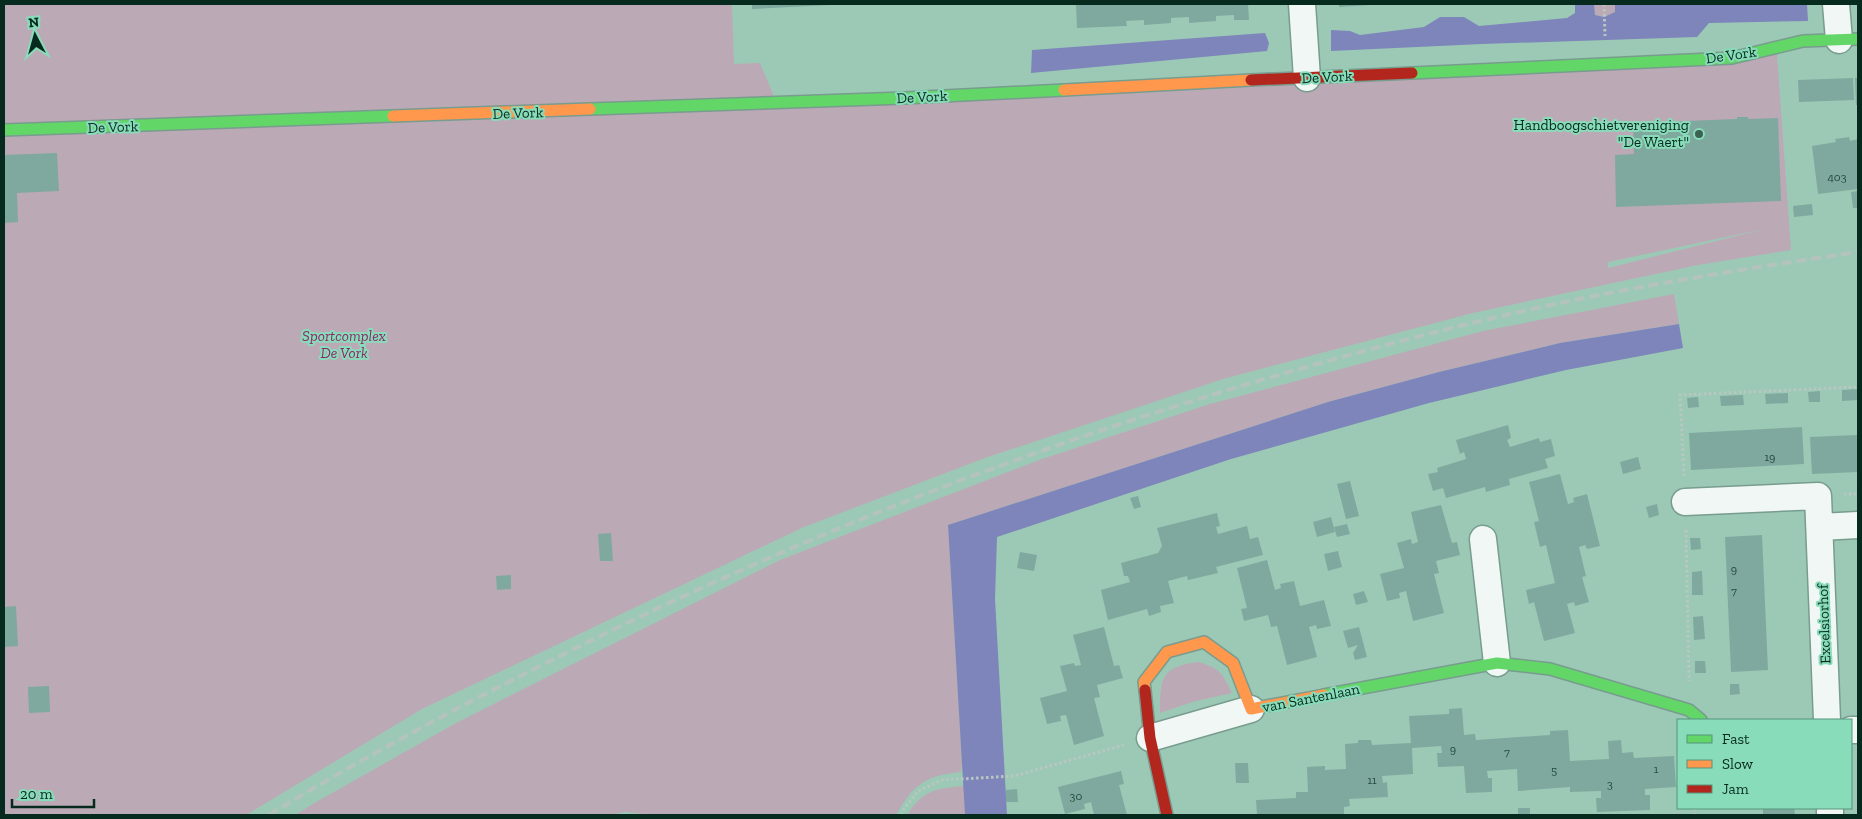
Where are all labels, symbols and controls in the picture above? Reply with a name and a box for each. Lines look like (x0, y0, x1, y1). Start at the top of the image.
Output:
north arrow (10, 10, 60, 60)
text: N (28, 14, 40, 32)
street label: De Vork (1705, 43, 1758, 67)
street label: De Vork (1301, 67, 1353, 87)
street label: De Vork (896, 87, 948, 107)
street label: De Vork (492, 103, 544, 123)
place label: Handboogschietvereniging "De Waert" (1514, 116, 1689, 151)
street label: De Vork (87, 117, 139, 137)
marker: Handboogschietvereniging "De Waert" (1693, 128, 1705, 140)
house number: 403 (1827, 170, 1847, 184)
park label: Sportcomplex De Vork (302, 327, 386, 362)
house number: 19 (1765, 450, 1776, 464)
house number: 9 (1731, 562, 1737, 576)
street label: Excelsiorhof (1814, 583, 1834, 664)
house number: 7 (1731, 584, 1737, 598)
street label: van Santenlaan (1261, 680, 1362, 716)
legend (1677, 719, 1852, 809)
text: Fast (1722, 730, 1750, 748)
house number: 9 (1450, 742, 1456, 756)
house number: 7 (1504, 745, 1510, 759)
text: Slow (1722, 755, 1754, 773)
house number: 1 (1654, 762, 1659, 776)
house number: 5 (1551, 763, 1557, 777)
house number: 11 (1367, 773, 1377, 787)
scale bar (12, 776, 95, 808)
house number: 3 (1607, 777, 1613, 791)
text: Jam (1722, 780, 1749, 798)
text: 20 m (20, 785, 53, 803)
house number: 30 (1070, 789, 1082, 803)

